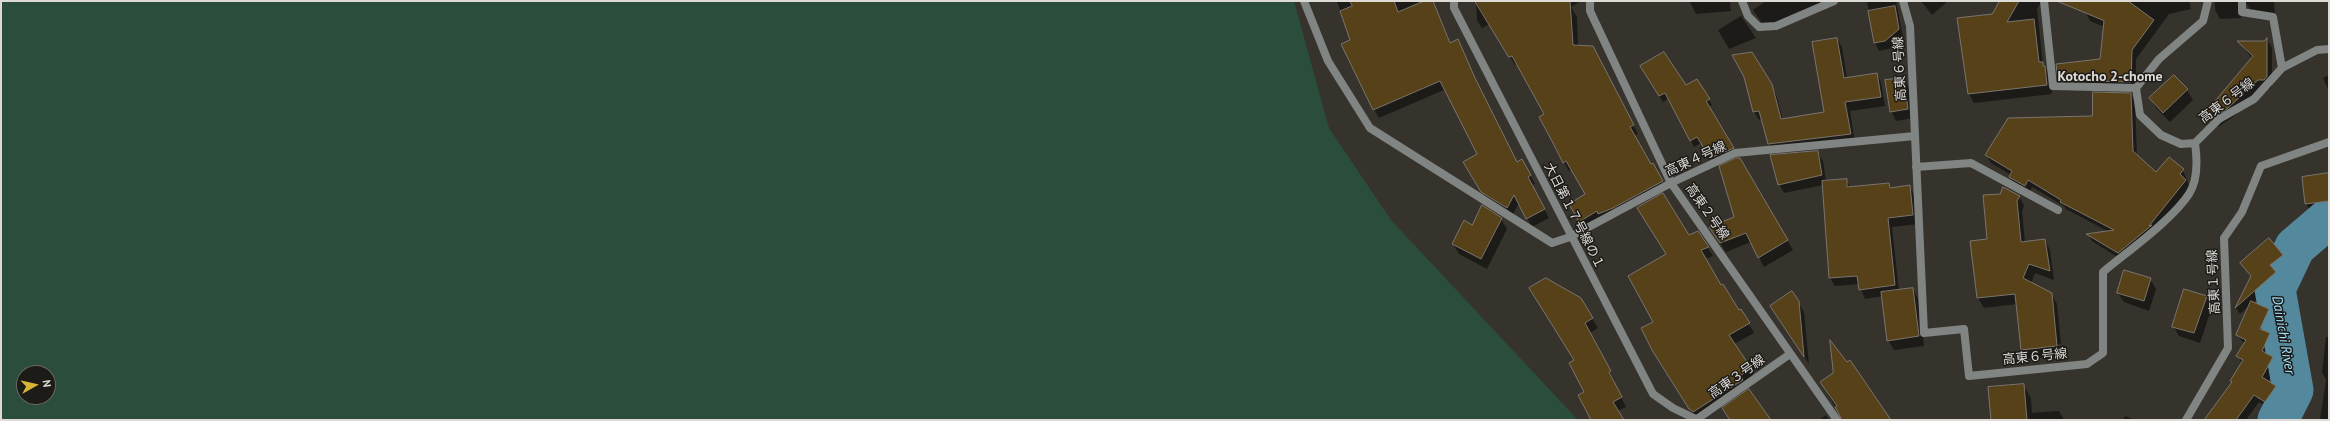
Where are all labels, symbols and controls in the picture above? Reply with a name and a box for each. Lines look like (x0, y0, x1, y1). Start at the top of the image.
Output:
street label: 高東６号線 (1891, 36, 1909, 102)
district label: Kotocho 2-chome (2057, 69, 2163, 85)
street label: 高東６号線 (2196, 75, 2258, 127)
street label: 高東４号線 (1663, 138, 1729, 180)
street label: 大日第１７号線の１ (1540, 160, 1608, 272)
street label: 高東２号線 (1682, 181, 1732, 243)
street label: 高東１号線 (2205, 249, 2223, 315)
water label: Dainichi River (2268, 295, 2298, 375)
street label: 高東６号線 (2002, 346, 2068, 368)
street label: 高東３号線 (1706, 352, 1768, 402)
north arrow (16, 365, 56, 405)
text: N (39, 379, 54, 388)

